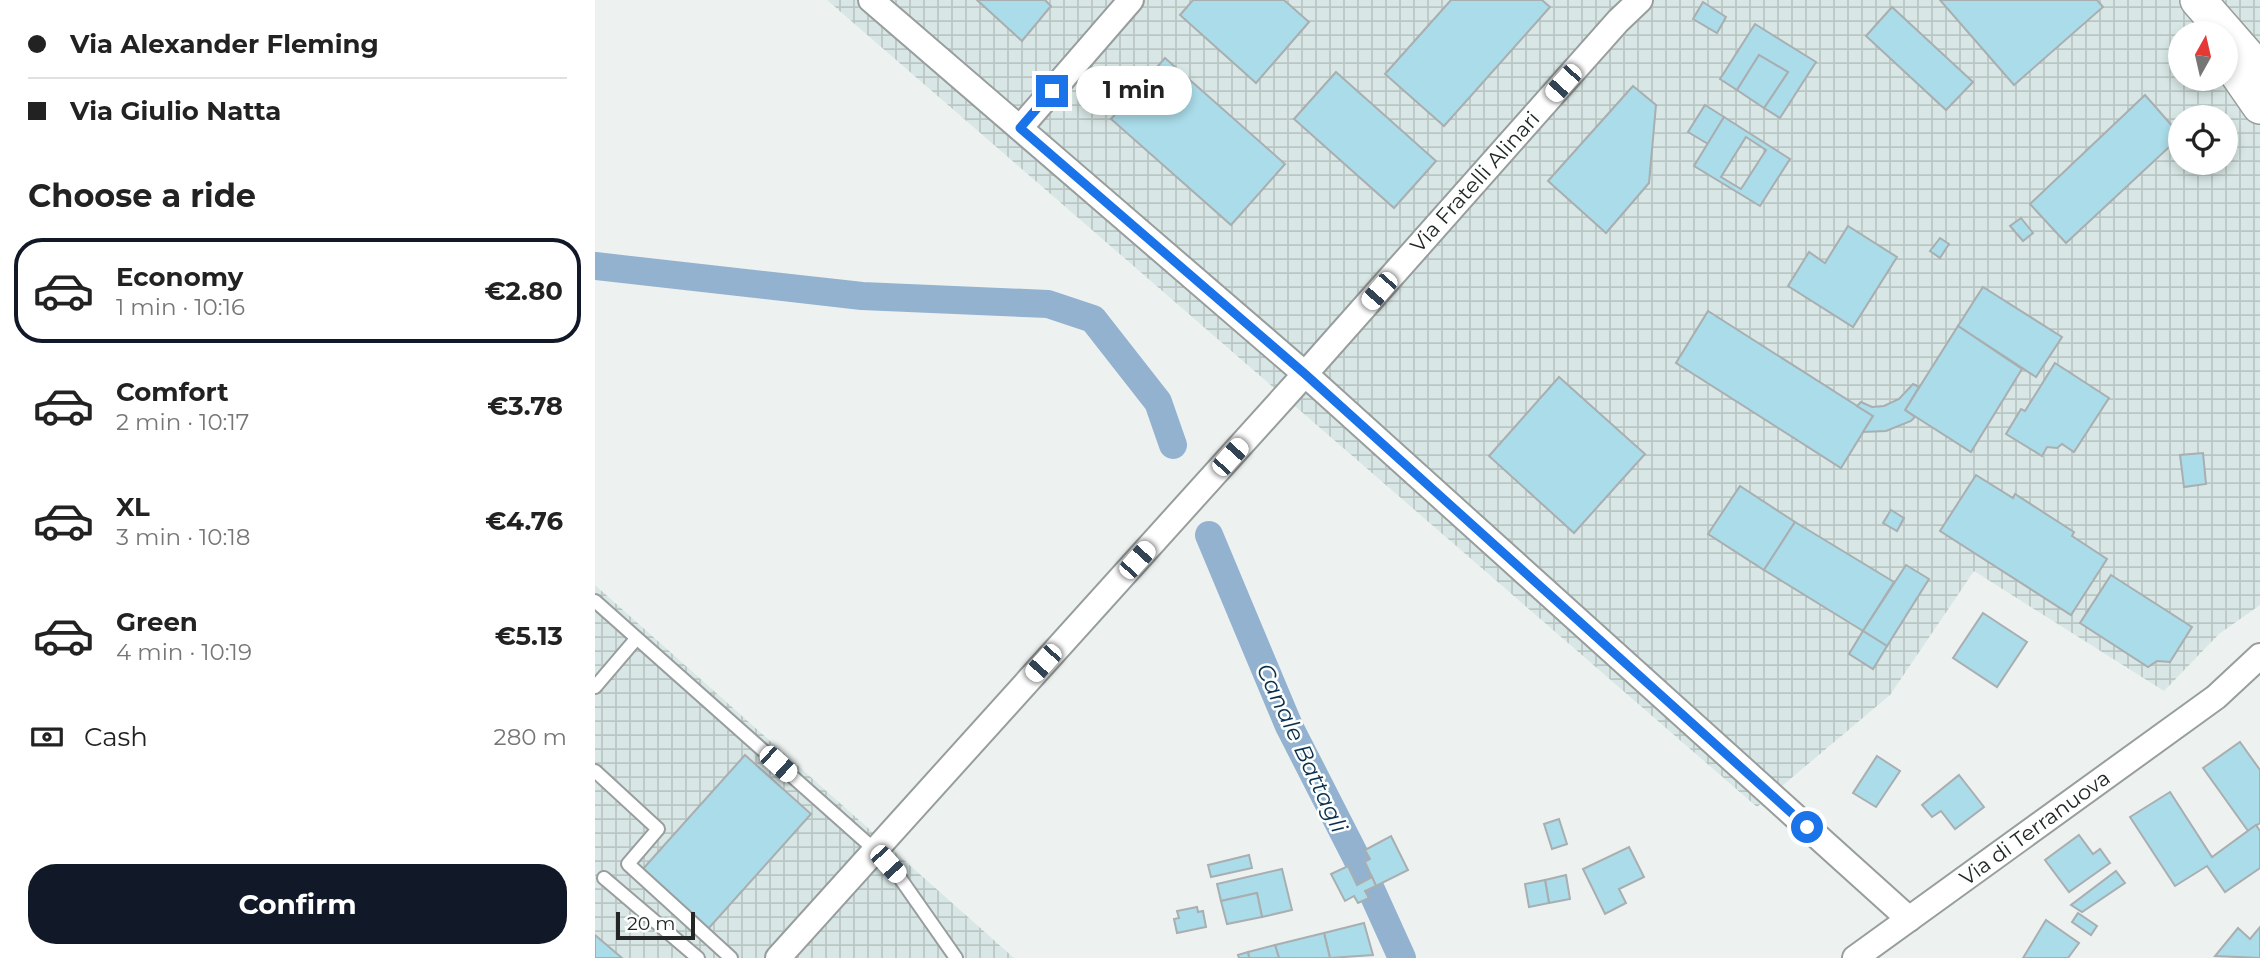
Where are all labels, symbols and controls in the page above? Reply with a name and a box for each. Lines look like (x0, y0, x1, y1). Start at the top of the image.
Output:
north arrow (2168, 21, 2238, 91)
map controls (2168, 21, 2238, 175)
text: Via Alexander Fleming (70, 28, 379, 60)
car (1542, 60, 1585, 106)
callout: 1 min (1077, 66, 1192, 116)
route end (1036, 75, 1068, 107)
text: 1 min (1103, 76, 1165, 104)
text: Via Giulio Natta (70, 95, 281, 127)
button: locate (2168, 105, 2238, 175)
street label: Via Fratelli Alinari (1405, 106, 1544, 257)
text: Choose a ride (28, 176, 256, 215)
icon: car (32, 259, 95, 322)
text: Economy (116, 261, 243, 293)
car (1358, 268, 1401, 314)
text: €2.80 (485, 275, 563, 307)
text: 1 min · 10:16 (116, 293, 245, 321)
icon: car (32, 374, 95, 437)
text: Comfort (116, 376, 228, 408)
text: €3.78 (487, 390, 563, 422)
text: 2 min · 10:17 (116, 408, 249, 436)
car (1209, 434, 1252, 480)
icon: car (32, 489, 95, 552)
text: XL (116, 491, 150, 523)
text: €4.76 (485, 505, 563, 537)
text: 3 min · 10:18 (116, 523, 250, 551)
car (1116, 537, 1159, 583)
icon: car (32, 604, 95, 667)
text: Green (116, 606, 198, 638)
text: €5.13 (495, 620, 563, 652)
text: 4 min · 10:19 (116, 638, 252, 666)
car (1022, 640, 1065, 686)
water label: Canale Battagli (1251, 659, 1354, 838)
icon: cash (28, 718, 66, 756)
text: Cash (84, 721, 148, 753)
text: 280 m (494, 723, 567, 751)
car (756, 742, 801, 786)
street label: Via di Terranuova (1955, 765, 2115, 890)
route start (1791, 811, 1823, 843)
car (867, 841, 910, 887)
button: Confirm (28, 864, 567, 944)
scale bar (616, 909, 695, 941)
text: 20 m (627, 912, 675, 935)

